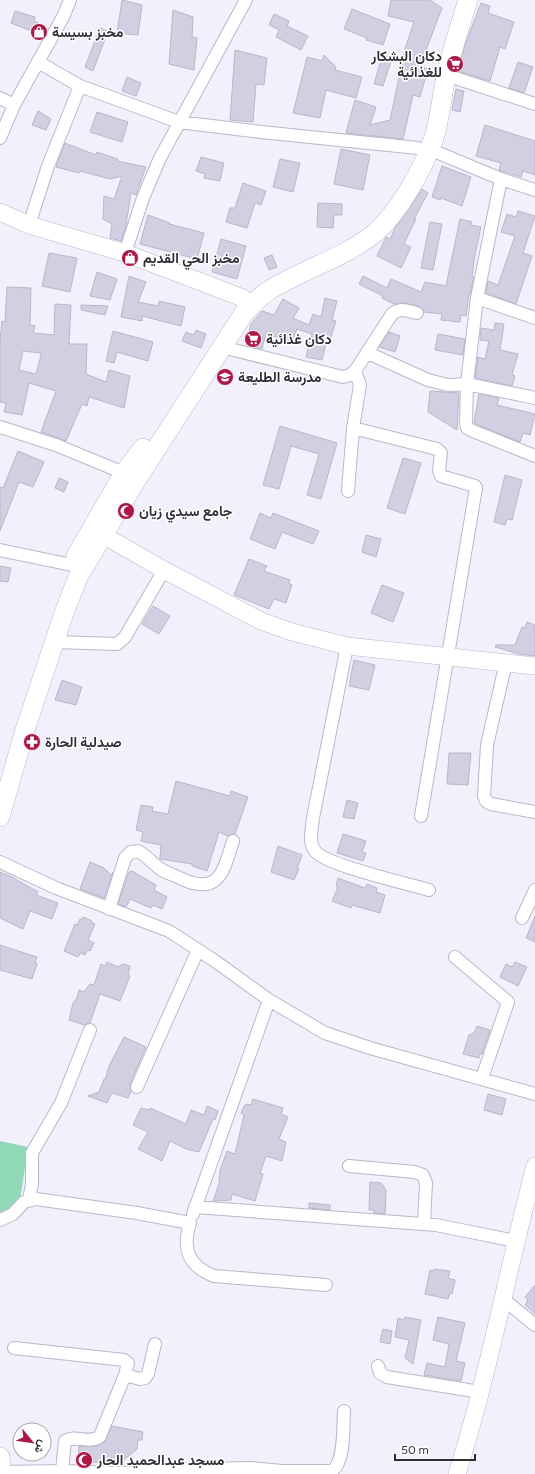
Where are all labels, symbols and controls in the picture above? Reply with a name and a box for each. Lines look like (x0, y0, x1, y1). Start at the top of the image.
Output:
shop icon: مخبز بسيسة (29, 22, 49, 42)
place label: مخبز بسيسة (52, 24, 124, 41)
place label: دكان البشكار للغذائية (370, 48, 442, 81)
supermarket icon: دكان البشكار للغذائية (445, 54, 465, 74)
shop icon: مخبز الحي القديم (120, 248, 140, 268)
place label: مخبز الحي القديم (143, 250, 240, 270)
supermarket icon: دكان غذائية (243, 329, 263, 349)
place label: دكان غذائية (266, 331, 332, 348)
school or university icon: مدرسة الطليعة (215, 367, 235, 387)
place label: مدرسة الطليعة (238, 369, 322, 386)
mosque icon: جامع سيدي زيان (116, 501, 136, 521)
place label: جامع سيدي زيان (139, 503, 233, 523)
pharmacy icon: صيدلية الحارة (22, 732, 42, 752)
place label: صيدلية الحارة (45, 734, 122, 751)
north arrow (12, 1422, 52, 1462)
scale bar (395, 1436, 475, 1462)
text: ش (31, 1438, 49, 1456)
text: 50 m (401, 1443, 429, 1457)
mosque icon: مسجد عبدالحميد الحار (74, 1450, 94, 1470)
place label: مسجد عبدالحميد الحار (96, 1452, 225, 1469)

